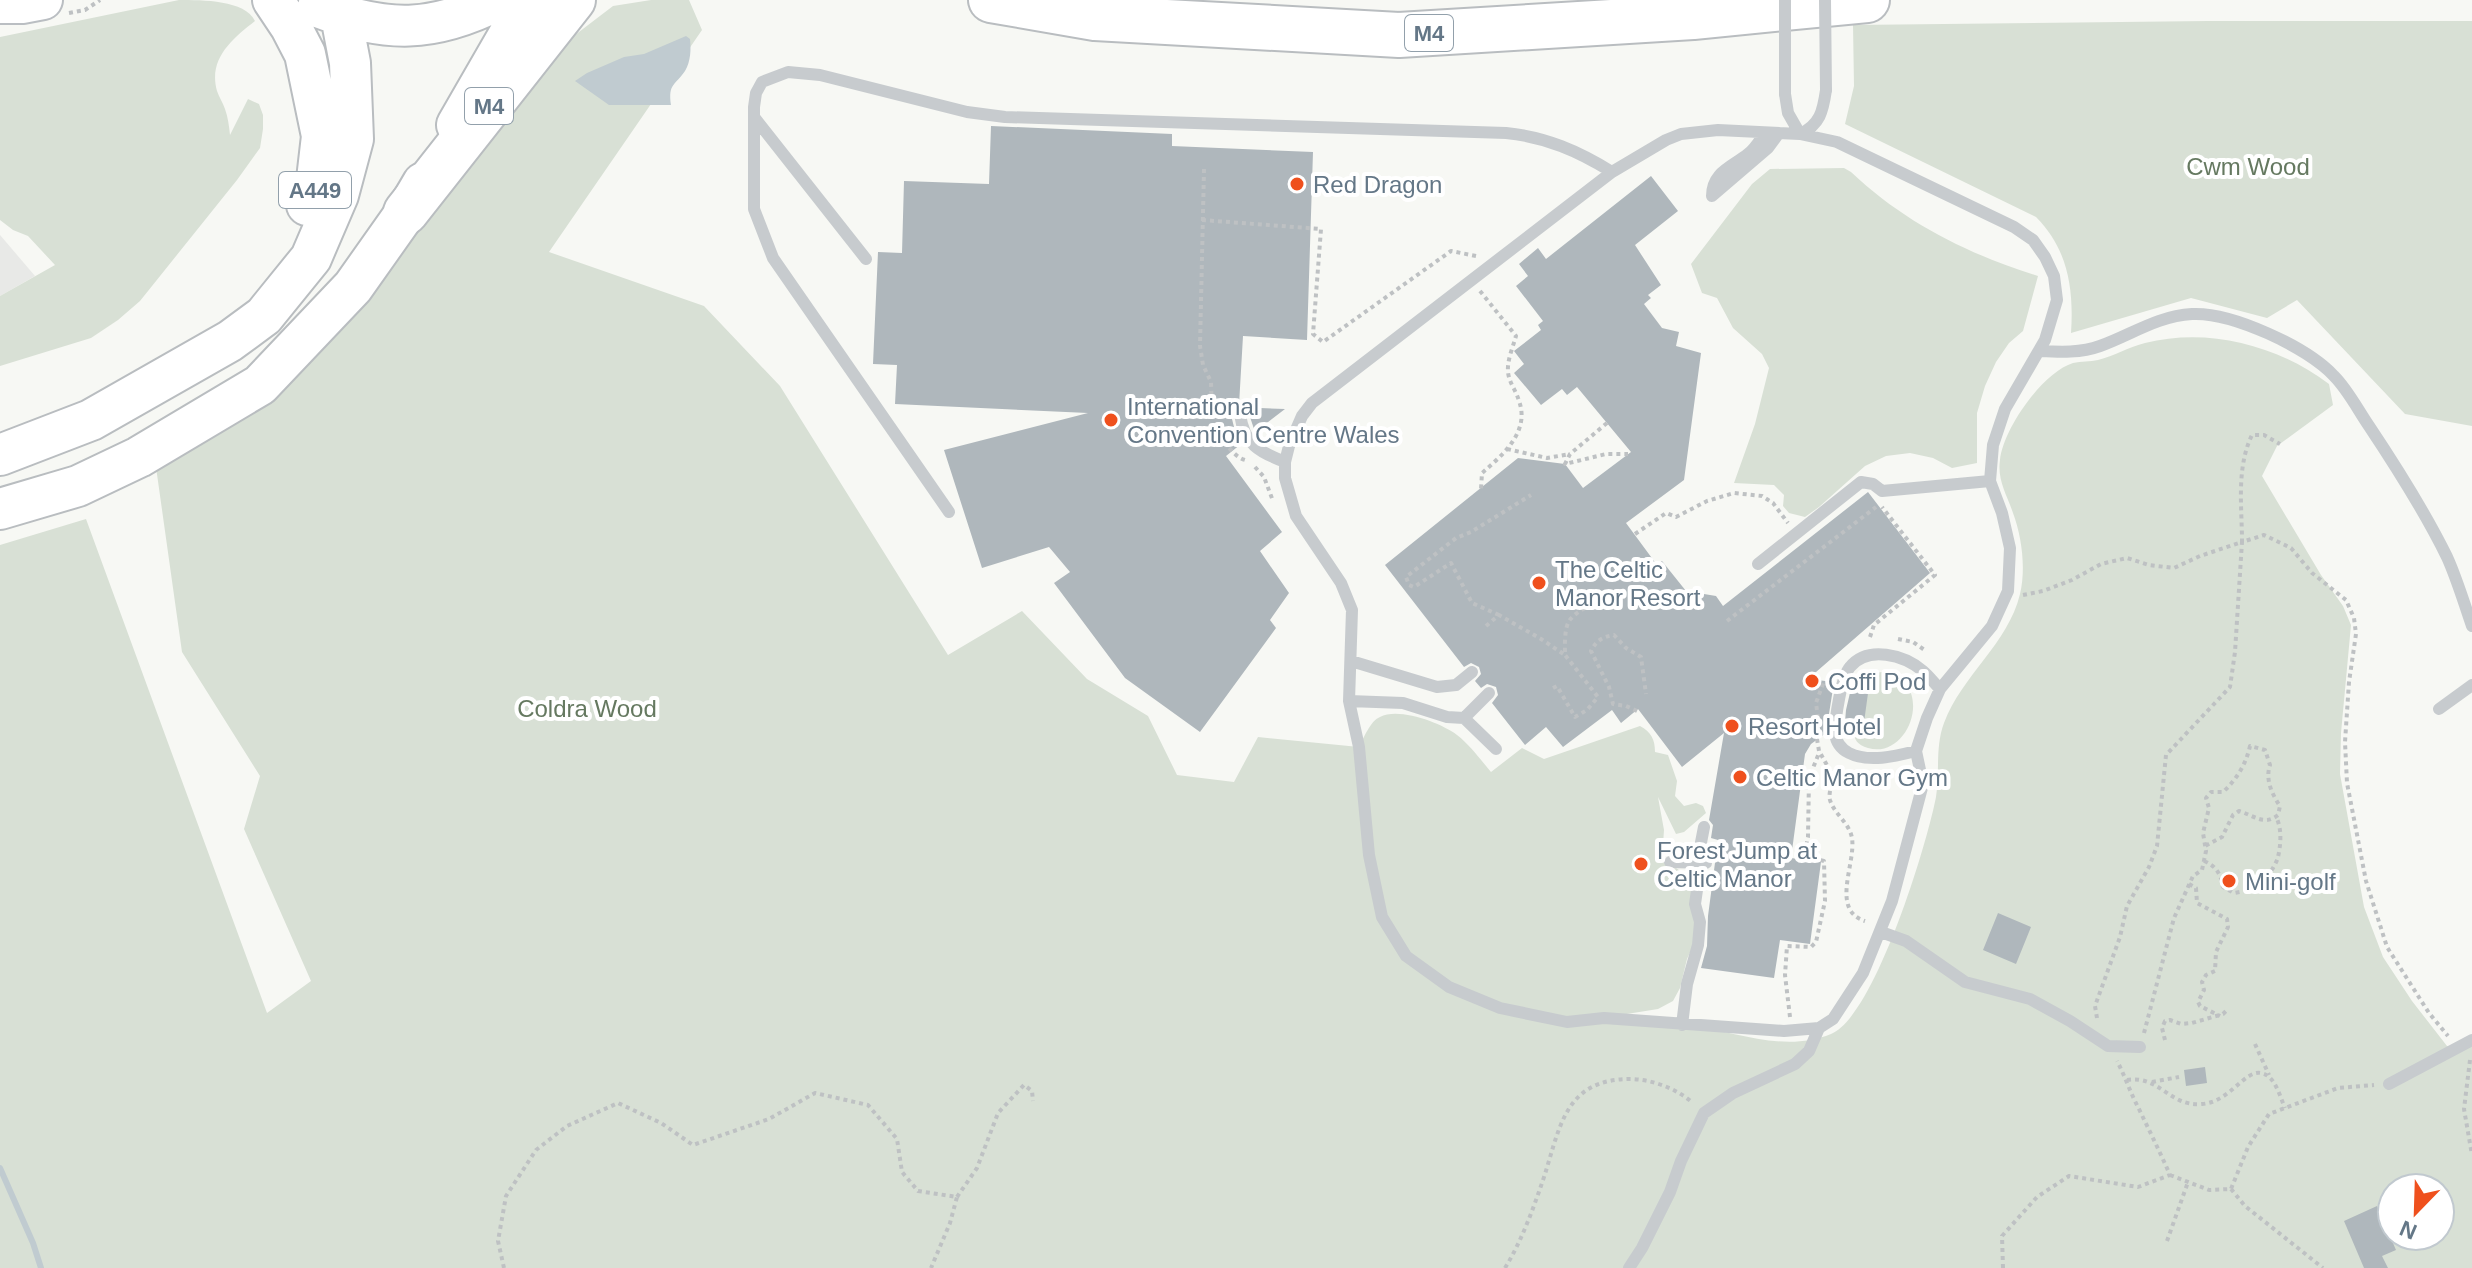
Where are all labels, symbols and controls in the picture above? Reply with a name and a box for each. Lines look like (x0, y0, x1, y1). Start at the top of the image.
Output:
road number: M4 (1405, 15, 1453, 51)
road number: M4 (465, 88, 513, 124)
park label: Cwm Wood (2186, 153, 2310, 180)
place label: Red Dragon (1313, 171, 1442, 198)
road number: A449 (279, 172, 351, 208)
marker: Red Dragon (1288, 175, 1306, 193)
place label: International Convention Centre Wales (1127, 393, 1400, 448)
marker: International Convention Centre Wales (1102, 411, 1120, 429)
place label: The Celtic Manor Resort (1555, 556, 1701, 611)
marker: The Celtic Manor Resort (1530, 574, 1548, 592)
place label: Coffi Pod (1828, 668, 1926, 695)
marker: Coffi Pod (1803, 672, 1821, 690)
park label: Coldra Wood (517, 695, 657, 722)
place label: Resort Hotel (1748, 713, 1881, 740)
marker: Resort Hotel (1723, 717, 1741, 735)
place label: Celtic Manor Gym (1756, 764, 1948, 791)
marker: Celtic Manor Gym (1731, 768, 1749, 786)
place label: Forest Jump at Celtic Manor (1657, 837, 1817, 892)
marker: Forest Jump at Celtic Manor (1632, 855, 1650, 873)
place label: Mini-golf (2245, 868, 2336, 895)
marker: Mini-golf (2220, 872, 2238, 890)
north arrow (2376, 1172, 2456, 1252)
text: N (2396, 1215, 2421, 1245)

